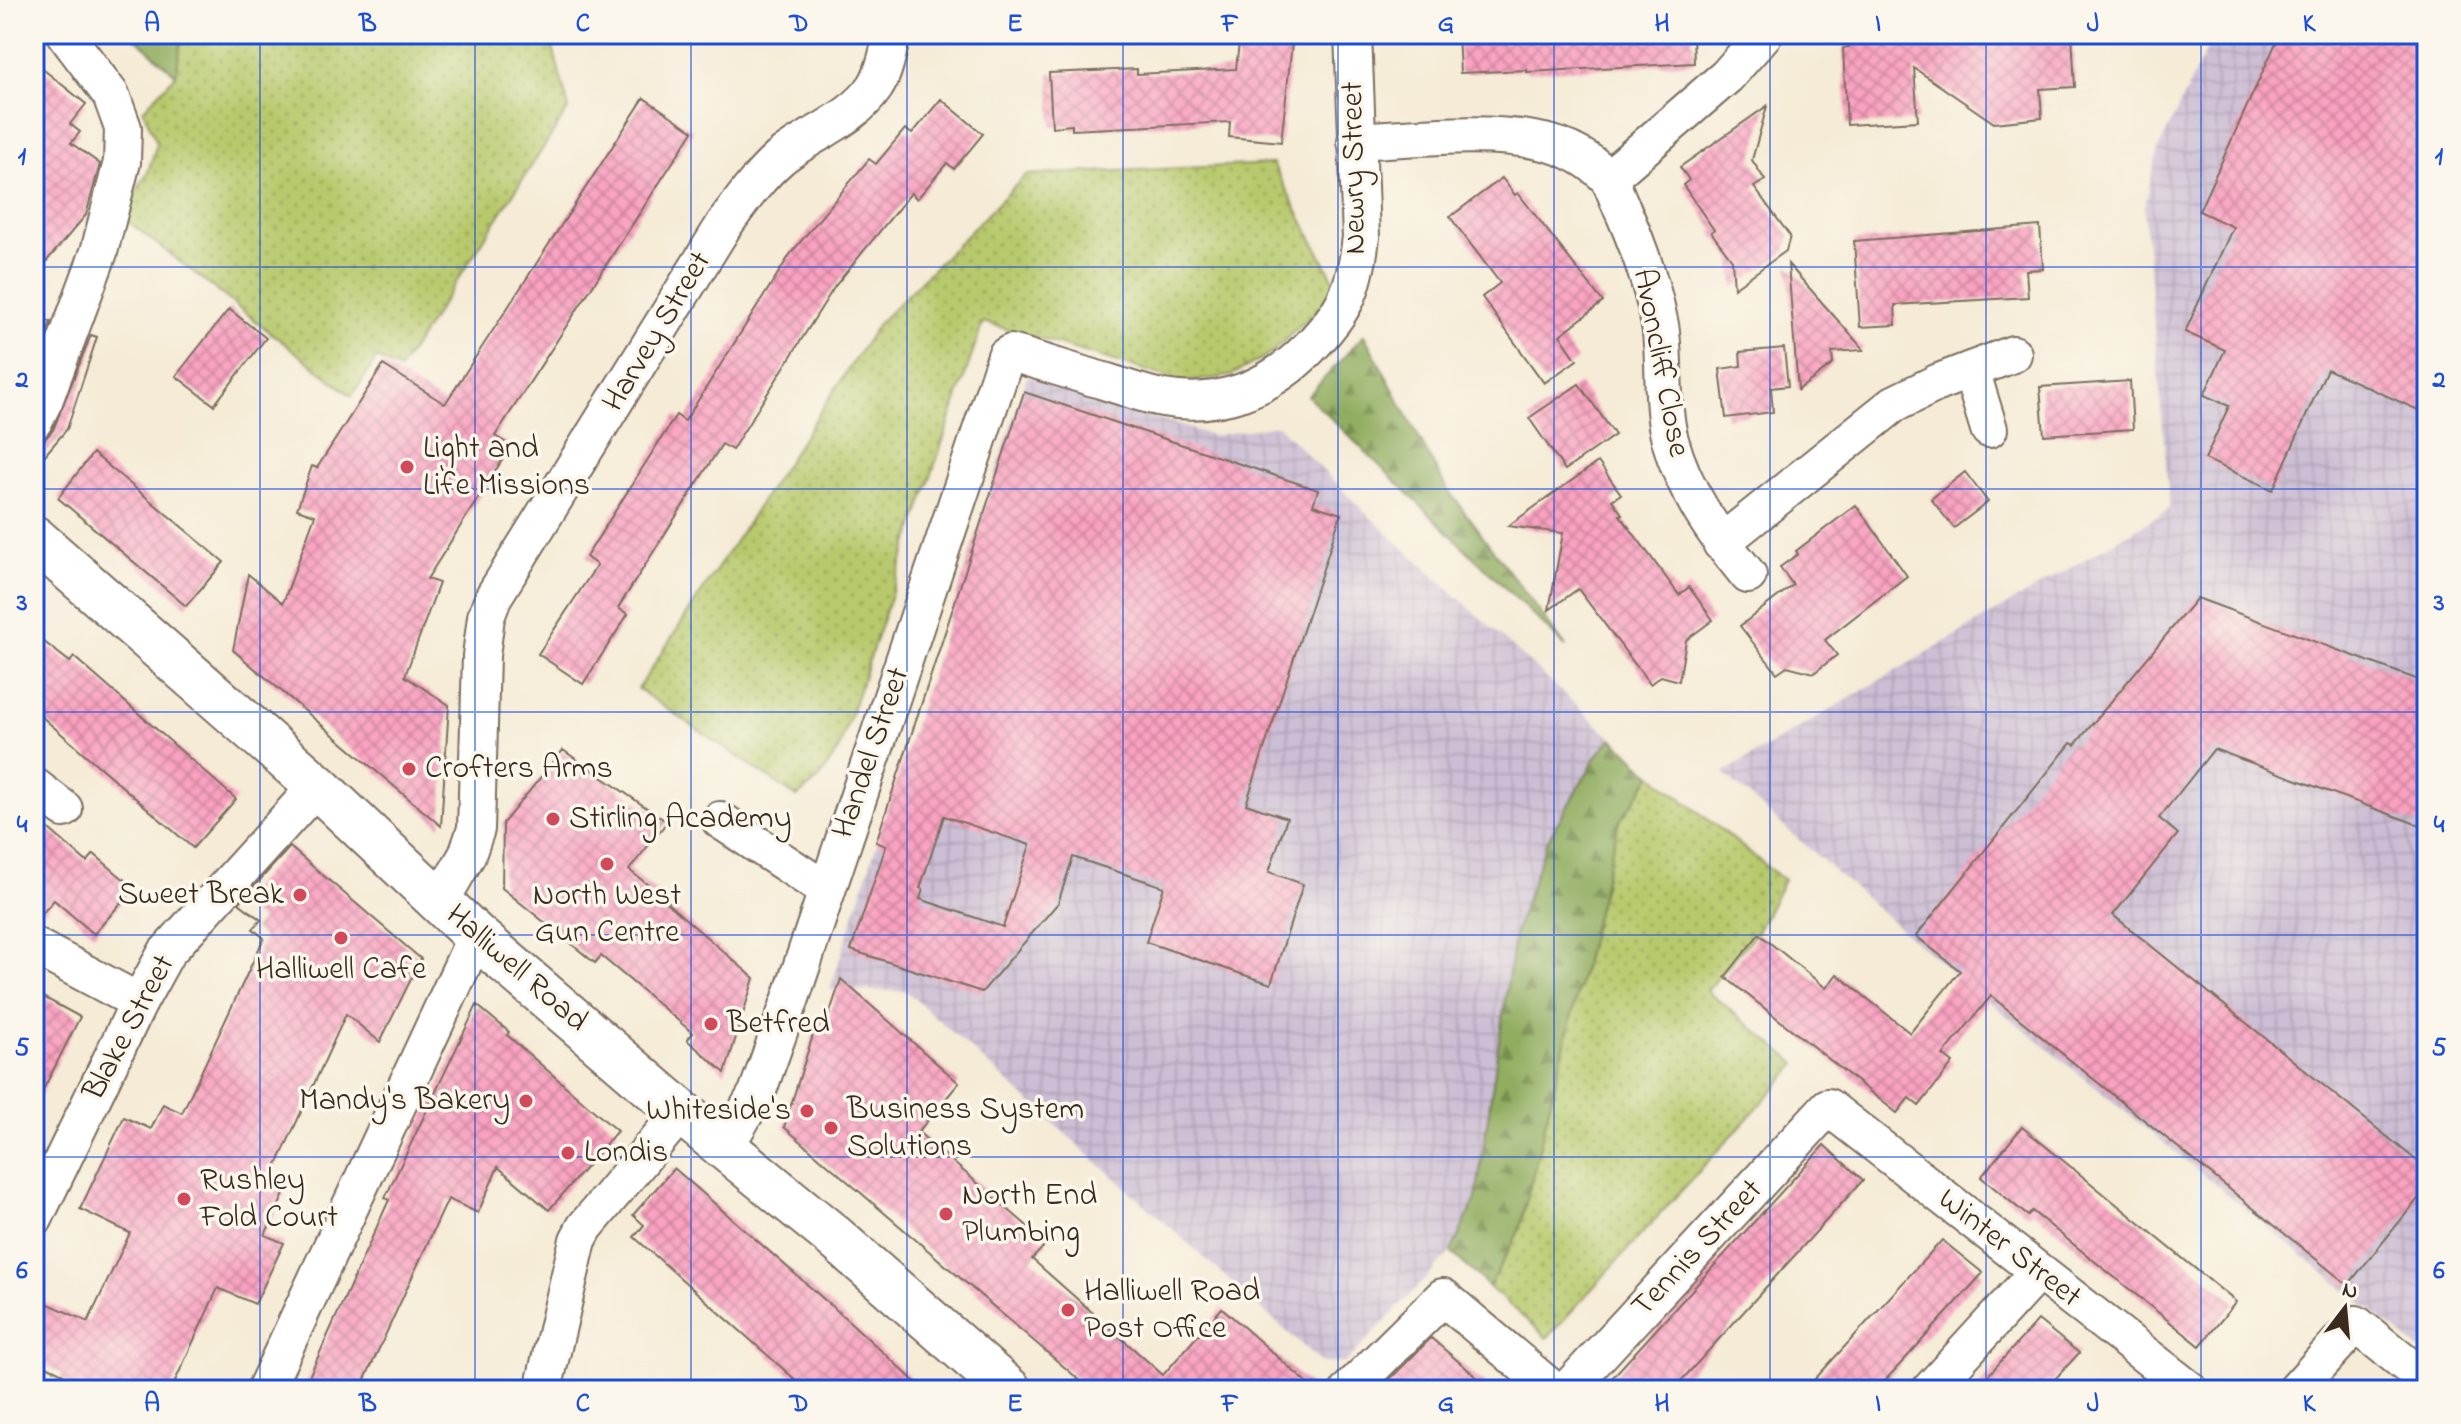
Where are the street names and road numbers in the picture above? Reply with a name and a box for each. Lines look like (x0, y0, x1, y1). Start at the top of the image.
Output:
street label: Newry Street (1330, 81, 1380, 255)
street label: Harvey Street (592, 243, 725, 421)
street label: Avoncliff Close (1619, 265, 1701, 462)
street label: Handel Street (821, 661, 923, 845)
street label: Halliwell Road (434, 894, 598, 1044)
street label: Blake Street (71, 946, 188, 1110)
street label: Tennis Street (1621, 1169, 1775, 1329)
street label: Winter Street (1927, 1178, 2091, 1320)

